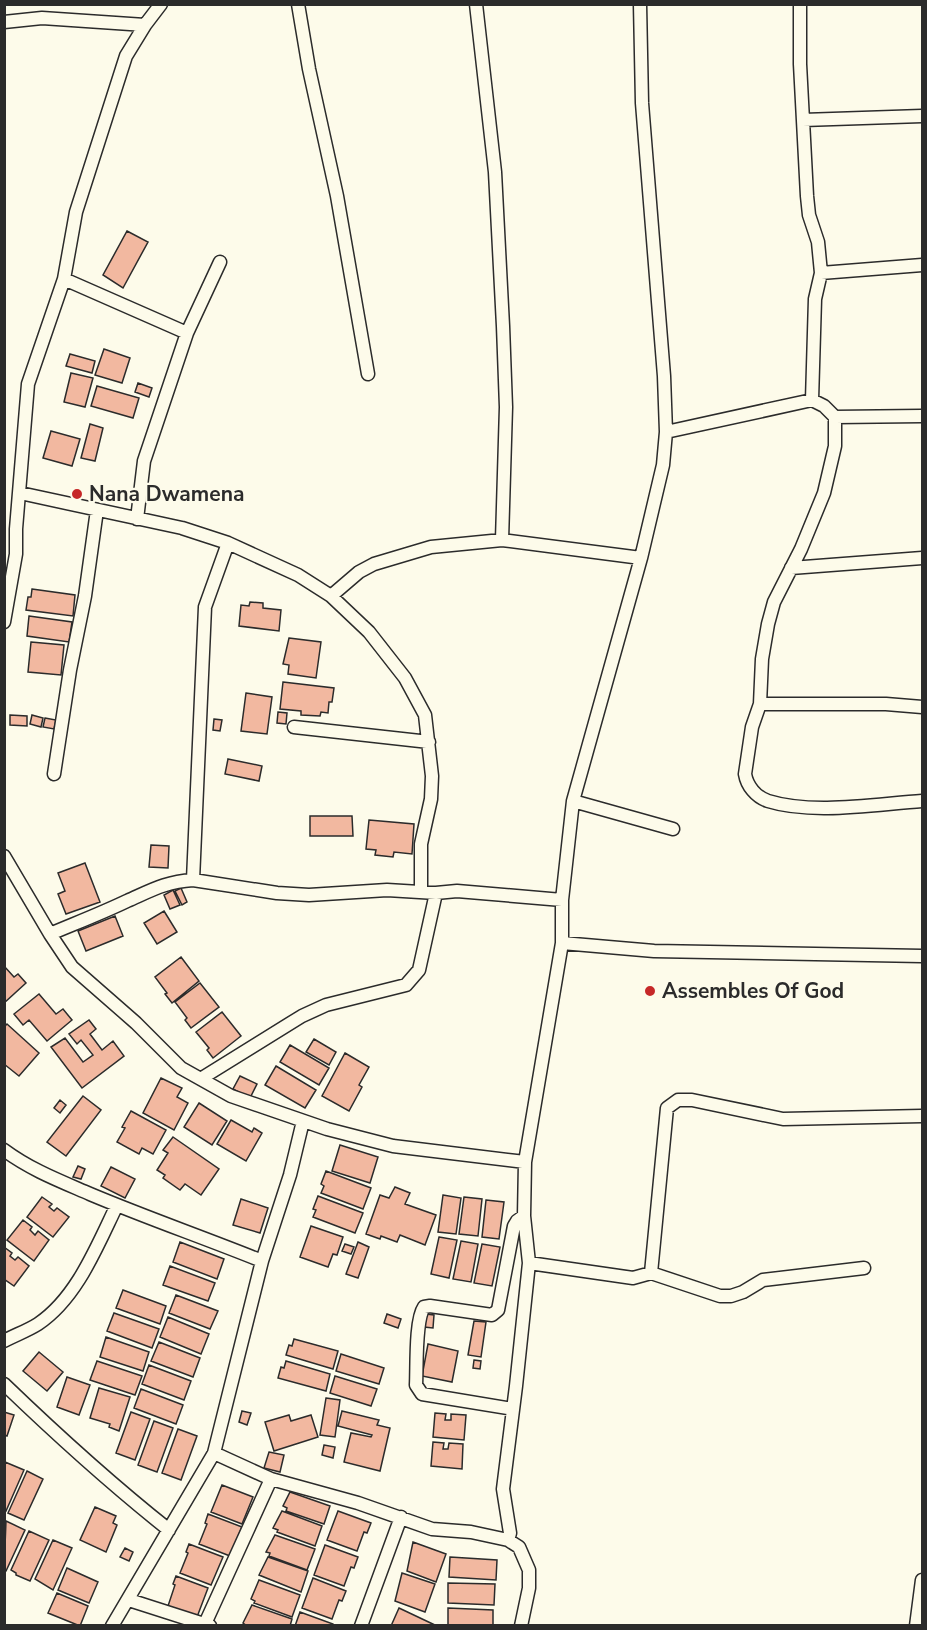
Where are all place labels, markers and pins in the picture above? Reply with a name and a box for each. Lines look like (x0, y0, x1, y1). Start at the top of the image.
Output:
place label: Nana Dwamena (89, 480, 244, 508)
marker: Nana Dwamena (70, 487, 84, 501)
place label: Assembles Of God (662, 977, 844, 1005)
marker: Assembles Of God (643, 984, 657, 998)

